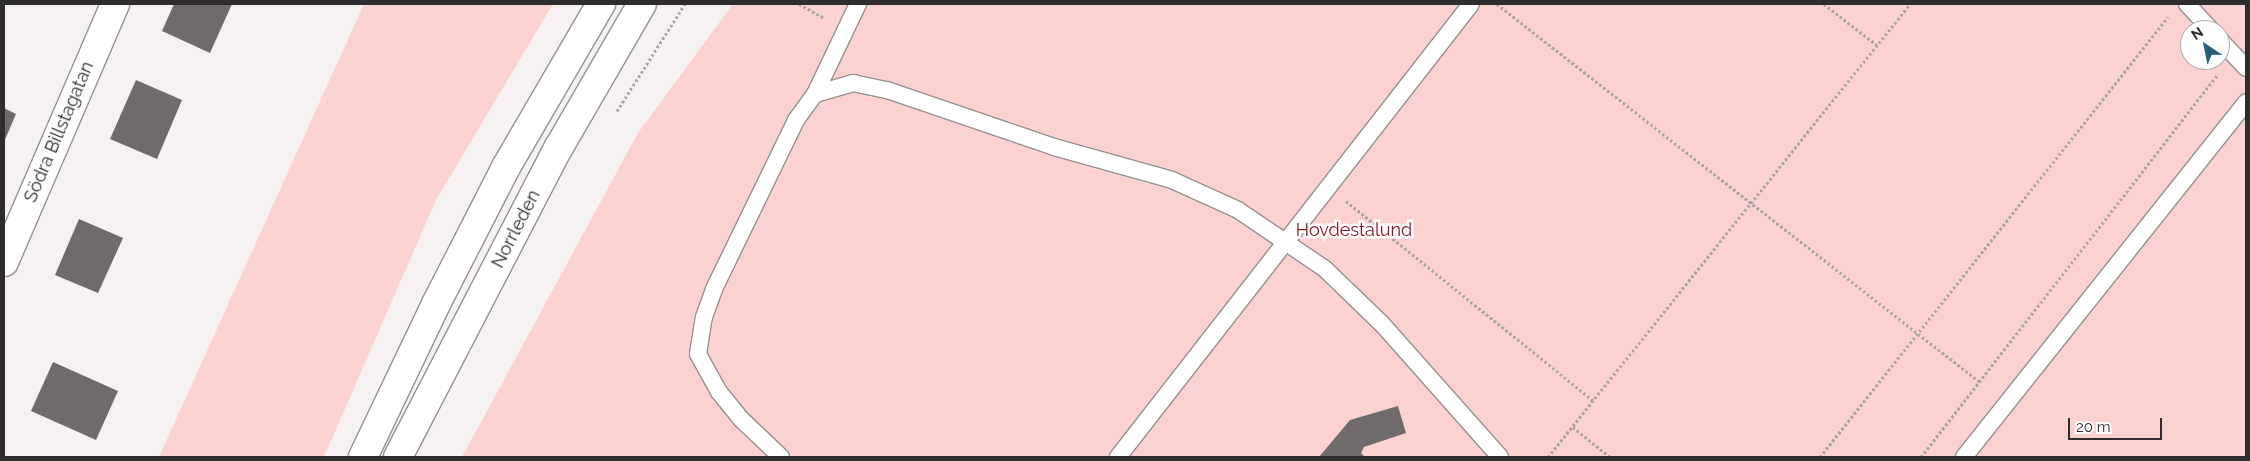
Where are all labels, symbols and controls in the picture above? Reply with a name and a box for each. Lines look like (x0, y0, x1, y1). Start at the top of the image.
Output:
north arrow (2180, 20, 2230, 70)
text: N (2188, 24, 2206, 43)
street label: Södra Billstagatan (20, 58, 98, 206)
street label: Norrleden (487, 186, 545, 272)
park label: Hovdestalund (1296, 219, 1412, 241)
scale bar (2070, 408, 2164, 440)
text: 20 m (2076, 418, 2111, 436)

